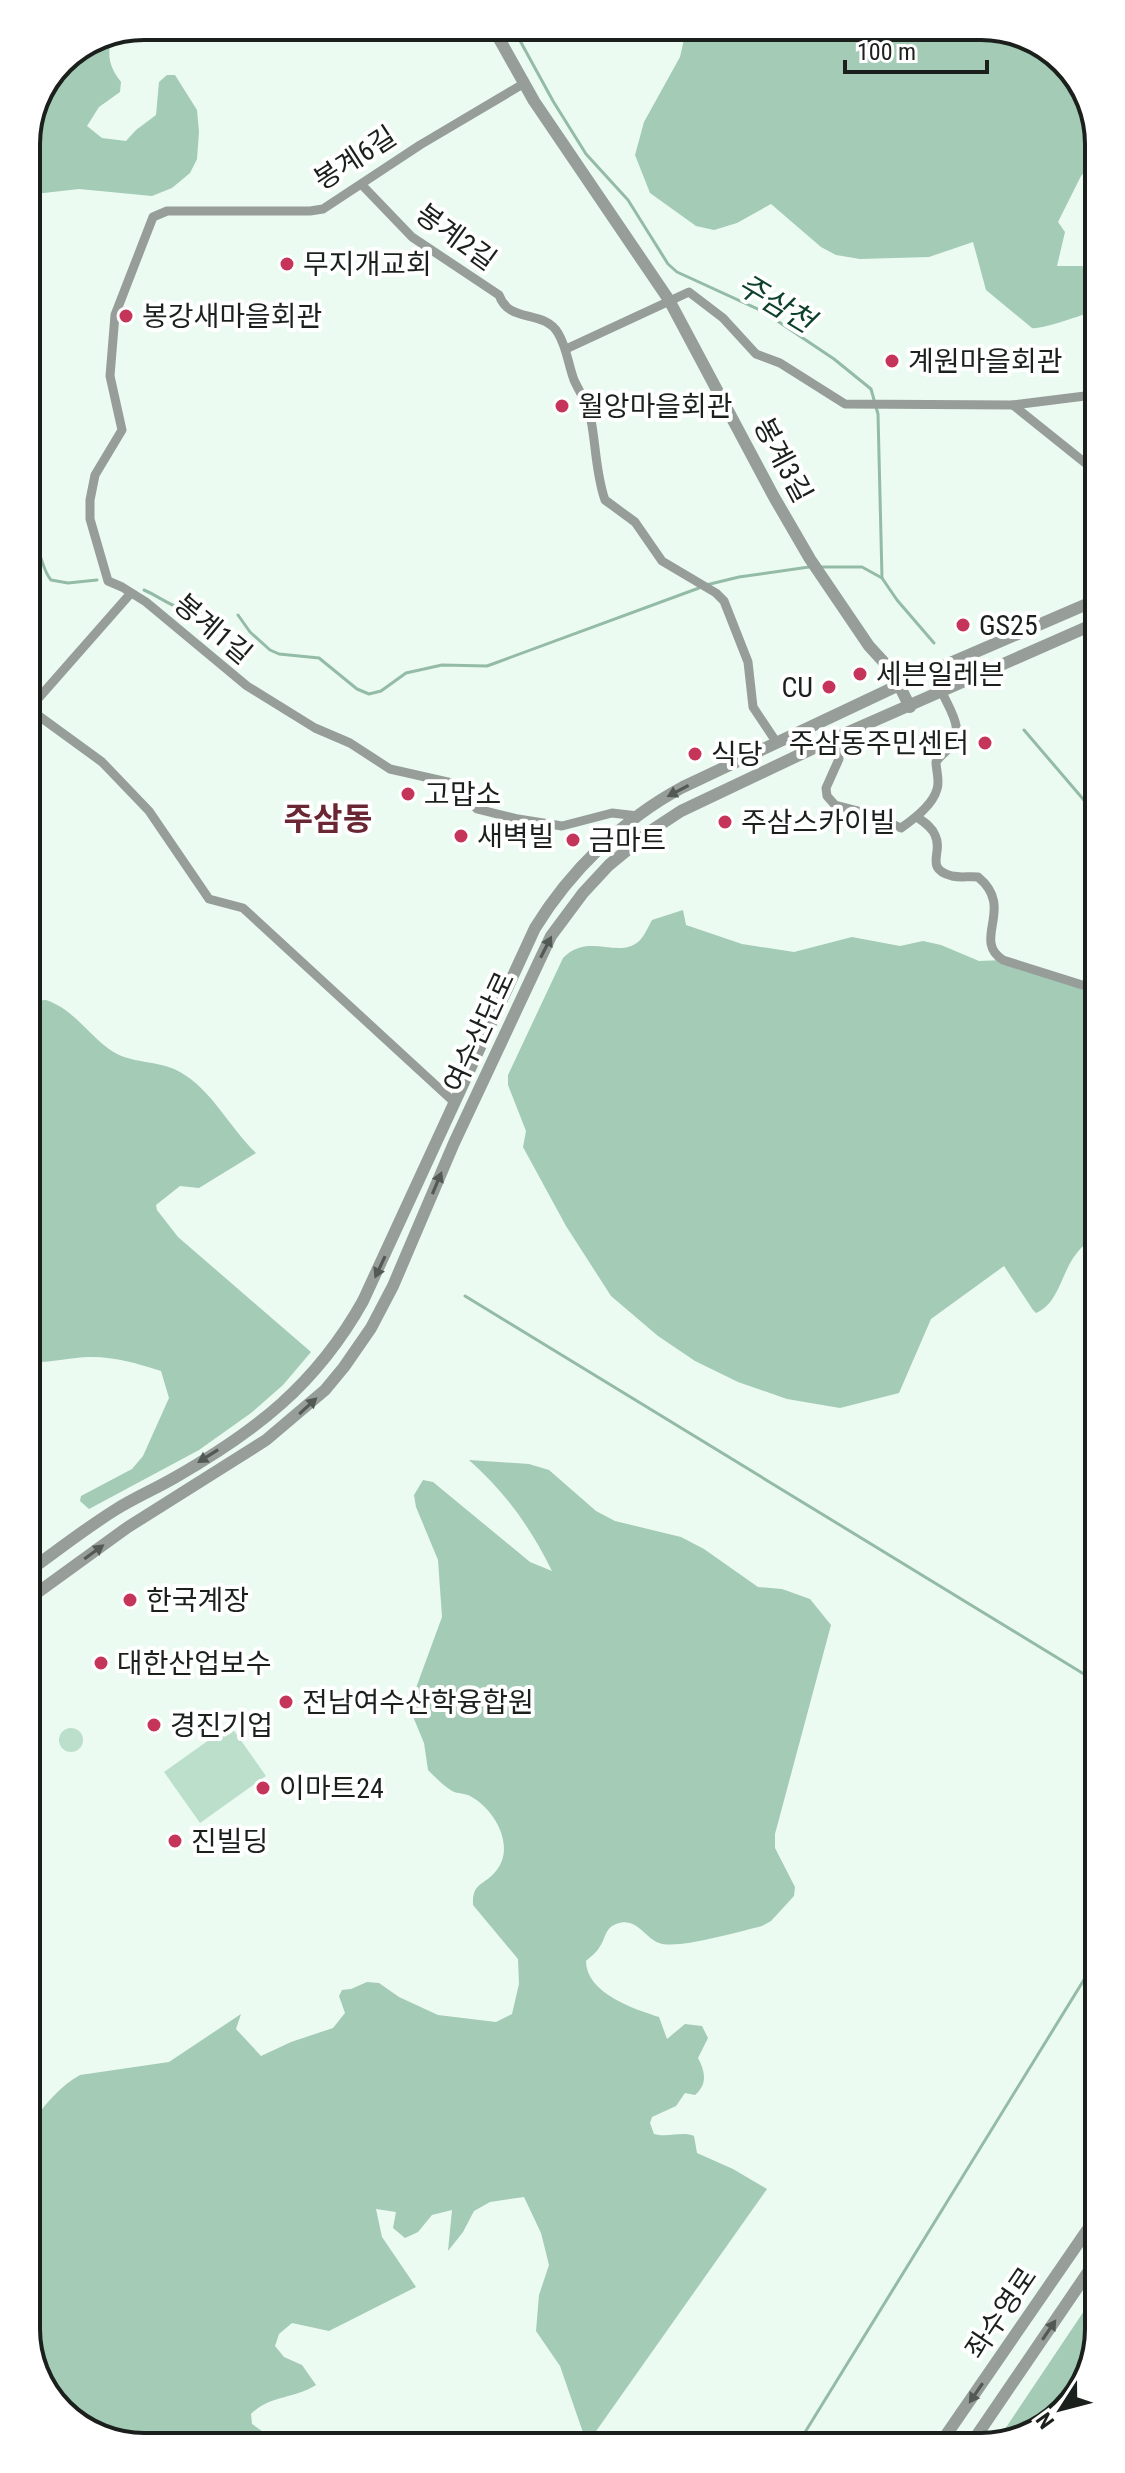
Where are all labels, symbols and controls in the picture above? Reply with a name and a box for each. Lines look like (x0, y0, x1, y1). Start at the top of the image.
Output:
scale bar (845, 24, 987, 74)
text: 100 m (857, 38, 916, 66)
street label: 봉계6길 (308, 119, 402, 197)
street label: 봉계2길 (409, 197, 503, 277)
place label: 무지개교회 (303, 248, 432, 281)
marker: 무지개교회 (278, 255, 296, 273)
water label: 주삼천 (731, 267, 823, 341)
place label: 봉강새마을회관 (142, 300, 322, 333)
marker: 봉강새마을회관 (117, 307, 135, 325)
place label: 계원마을회관 (908, 345, 1063, 378)
marker: 계원마을회관 (883, 352, 901, 370)
place label: 월앙마을회관 (578, 390, 733, 423)
marker: 월앙마을회관 (553, 397, 571, 415)
street label: 봉계3길 (747, 412, 819, 508)
street label: 봉계1길 (167, 587, 259, 671)
place label: GS25 (979, 609, 1038, 642)
marker: GS25 (954, 616, 972, 634)
place label: 세븐일레븐 (876, 658, 1005, 691)
marker: 세븐일레븐 (851, 665, 869, 683)
place label: CU (781, 671, 813, 704)
marker: CU (820, 678, 838, 696)
place label: 주삼동주민센터 (789, 727, 969, 760)
marker: 주삼동주민센터 (976, 734, 994, 752)
place label: 식당 (711, 738, 763, 771)
marker: 식당 (686, 745, 704, 763)
place label: 고맙소 (424, 778, 501, 811)
one-way arrow (666, 784, 689, 797)
marker: 고맙소 (399, 785, 417, 803)
district label: 주삼동 (284, 800, 372, 838)
place label: 주삼스카이빌 (741, 806, 896, 839)
marker: 주삼스카이빌 (716, 813, 734, 831)
place label: 새벽빌 (477, 820, 554, 853)
place label: 금마트 (589, 824, 666, 857)
marker: 새벽빌 (452, 827, 470, 845)
marker: 금마트 (564, 831, 582, 849)
one-way arrow (539, 935, 553, 958)
street label: 여수산단로 (437, 967, 521, 1097)
one-way arrow (430, 1171, 443, 1195)
one-way arrow (373, 1256, 387, 1279)
one-way arrow (298, 1397, 317, 1415)
one-way arrow (198, 1449, 219, 1464)
one-way arrow (83, 1545, 104, 1561)
place label: 한국계장 (146, 1584, 249, 1617)
marker: 한국계장 (121, 1591, 139, 1609)
place label: 대한산업보수 (117, 1647, 272, 1680)
marker: 대한산업보수 (92, 1654, 110, 1672)
place label: 전남여수산학융합원 (302, 1686, 534, 1719)
marker: 전남여수산학융합원 (277, 1693, 295, 1711)
place label: 경진기업 (170, 1709, 273, 1742)
marker: 경진기업 (145, 1716, 163, 1734)
place label: 이마트24 (279, 1772, 384, 1805)
marker: 이마트24 (254, 1779, 272, 1797)
place label: 진빌딩 (191, 1825, 268, 1858)
marker: 진빌딩 (166, 1832, 184, 1850)
street label: 좌수영로 (959, 2261, 1043, 2365)
one-way arrow (1041, 2320, 1056, 2341)
north arrow (1021, 2369, 1101, 2449)
one-way arrow (969, 2382, 984, 2403)
text: N (1031, 2408, 1059, 2433)

